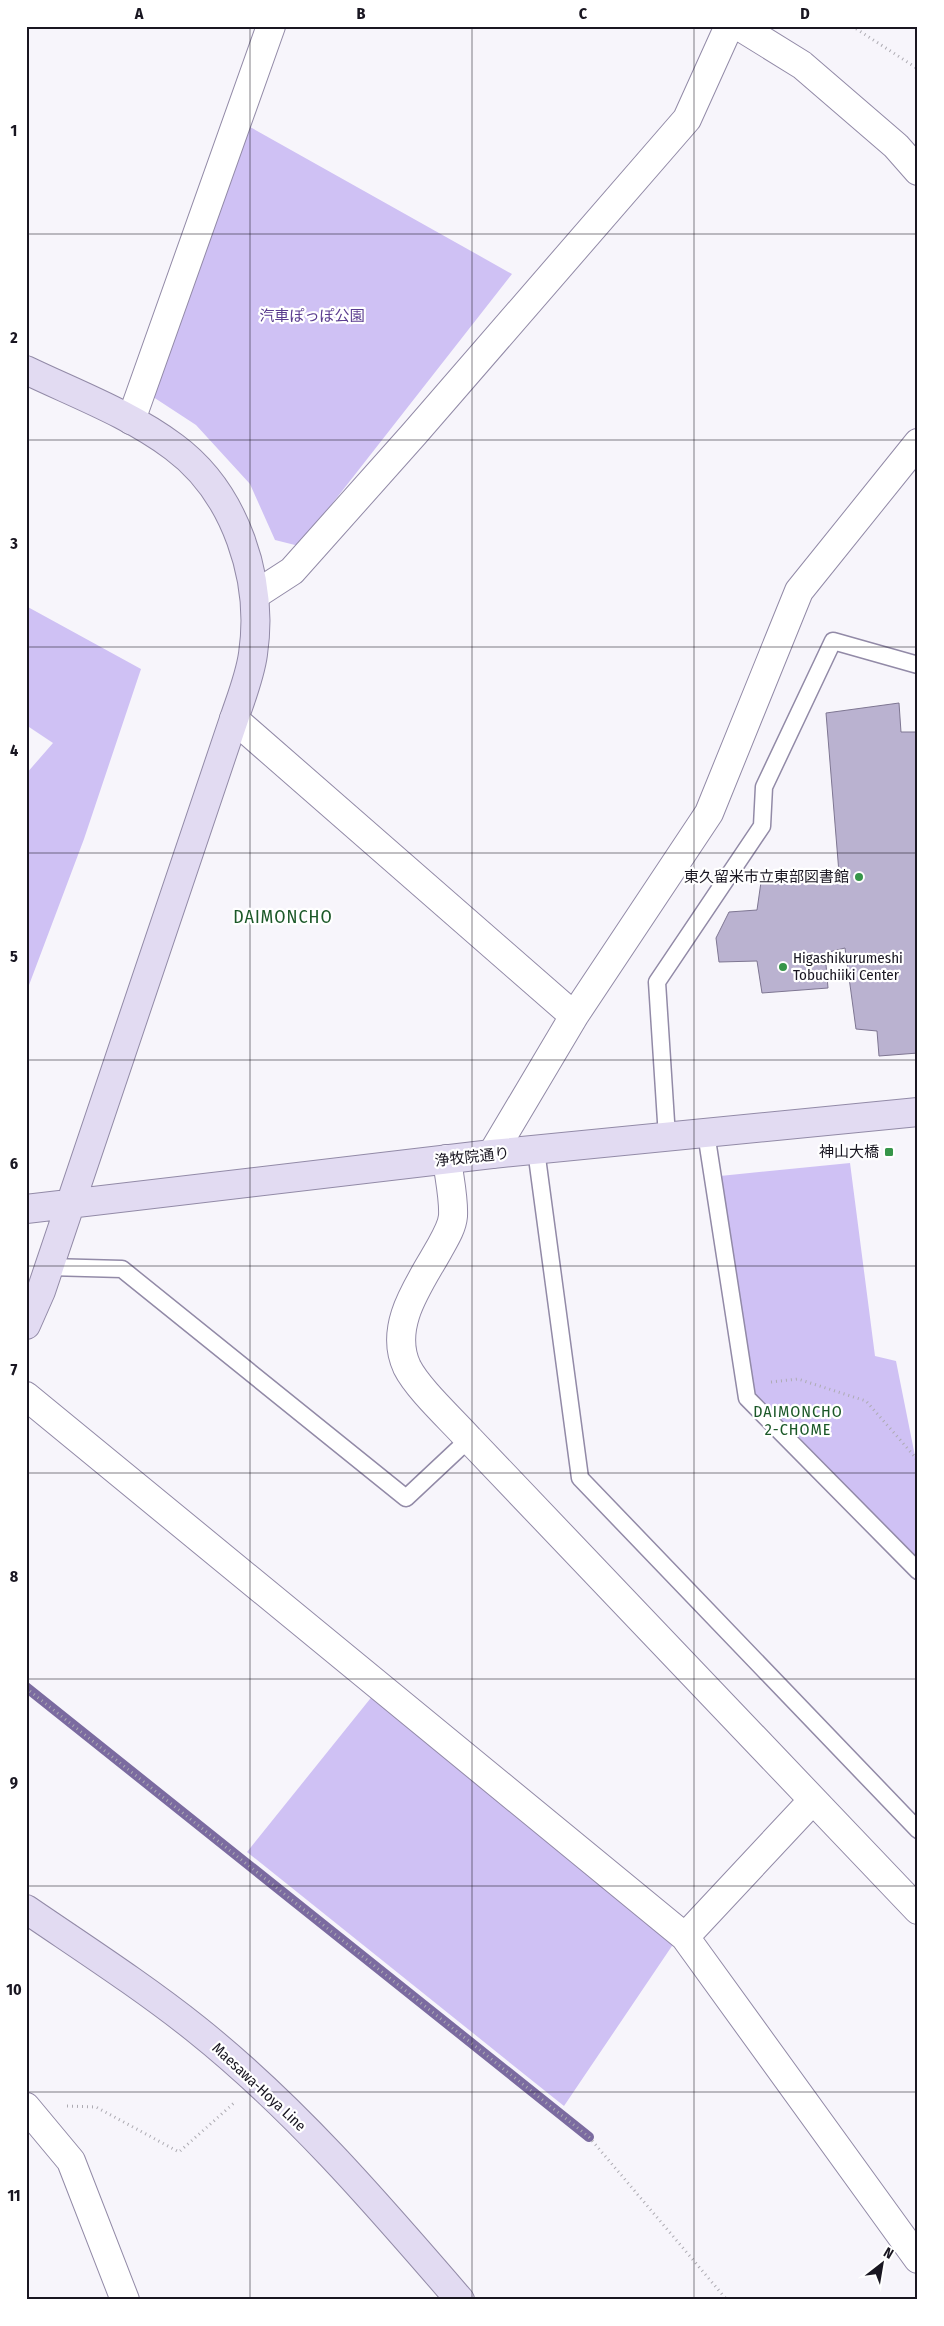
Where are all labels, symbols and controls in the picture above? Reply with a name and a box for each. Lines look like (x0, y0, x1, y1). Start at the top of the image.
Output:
text: A (134, 4, 144, 23)
text: B (357, 4, 366, 23)
text: C (579, 4, 588, 23)
text: D (800, 4, 810, 23)
text: 1 (11, 121, 17, 140)
park label: 汽車ぽっぽ公園 (259, 307, 365, 325)
text: 2 (9, 328, 18, 347)
text: 3 (9, 534, 18, 553)
text: 4 (10, 741, 18, 760)
place label: 東久留米市立東部図書館 (684, 868, 849, 886)
marker: 東久留米市立東部図書館 (853, 871, 865, 883)
district label: DAIMONCHO (233, 906, 333, 928)
text: 5 (10, 947, 18, 966)
place label: Higashikurumeshi Tobuchiiki Center (793, 949, 903, 984)
marker: Higashikurumeshi Tobuchiiki Center (777, 961, 789, 973)
place label: 神山大橋 (819, 1143, 879, 1161)
street label: 浄牧院通り (434, 1144, 510, 1170)
marker: 神山大橋 (883, 1146, 895, 1158)
text: 6 (10, 1154, 18, 1173)
text: 7 (11, 1360, 18, 1379)
district label: DAIMONCHO 2-CHOME (753, 1402, 843, 1439)
text: 8 (10, 1567, 19, 1586)
text: 9 (10, 1773, 18, 1792)
text: 10 (6, 1980, 22, 1999)
street label: Maesawa-Hoya Line (208, 2039, 310, 2135)
text: 11 (7, 2186, 21, 2205)
north arrow (856, 2238, 906, 2288)
text: N (880, 2244, 896, 2263)

